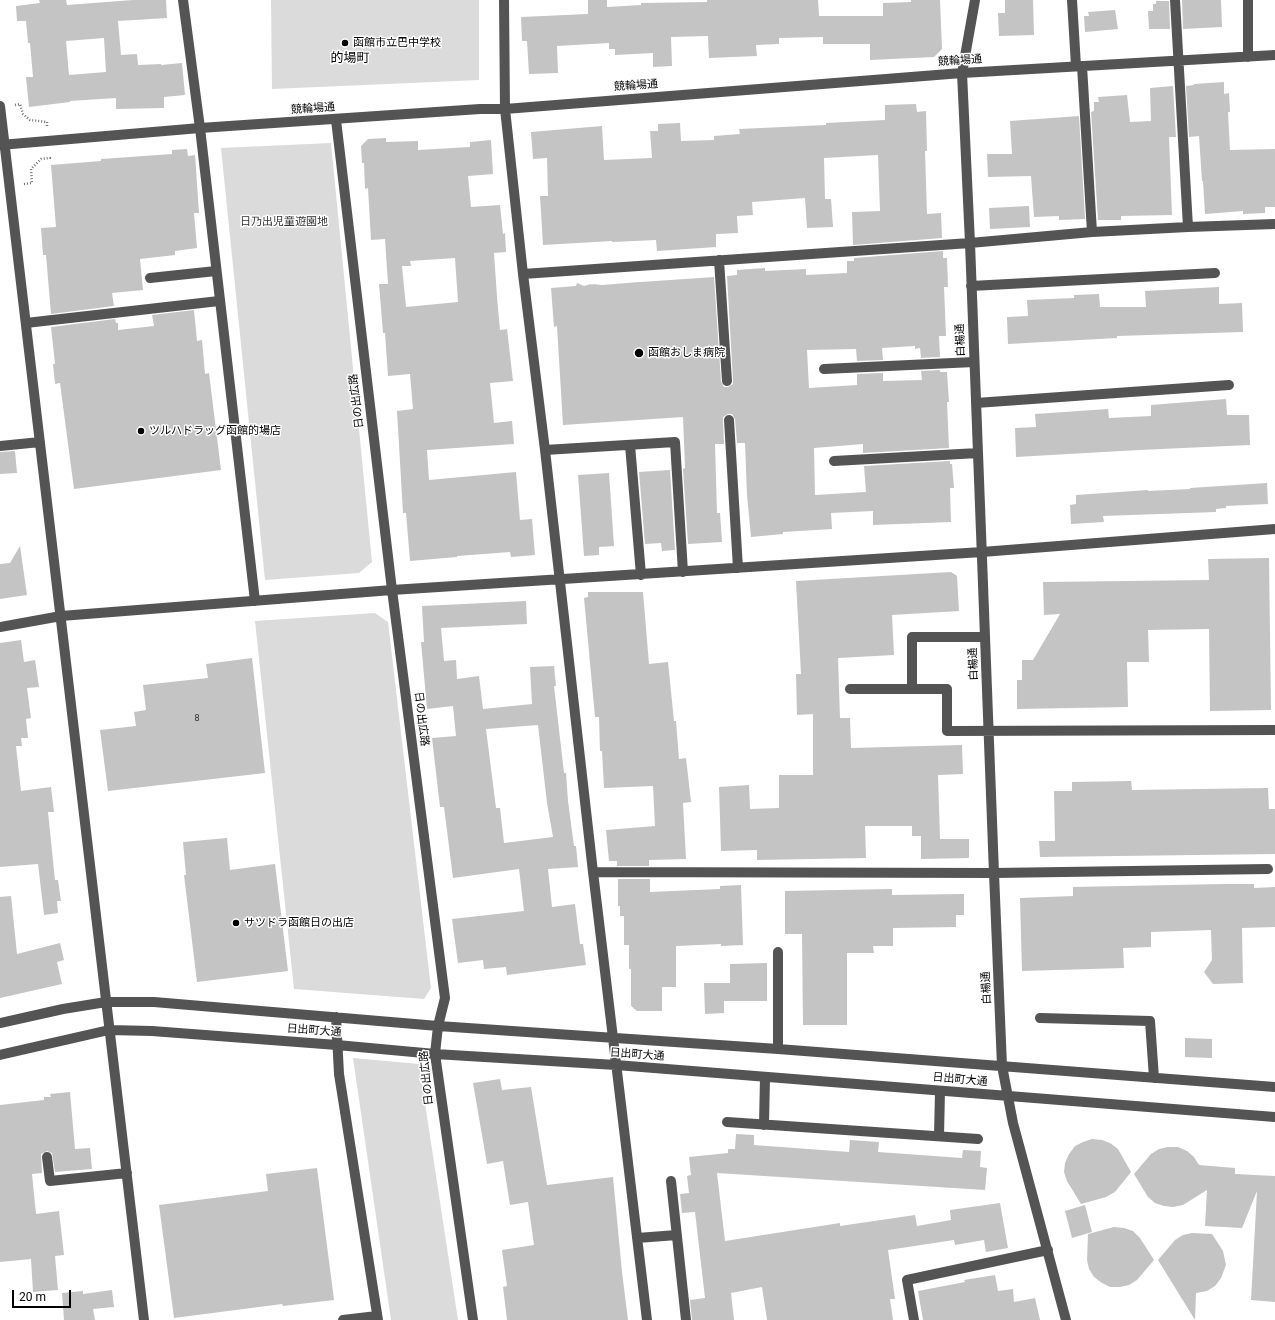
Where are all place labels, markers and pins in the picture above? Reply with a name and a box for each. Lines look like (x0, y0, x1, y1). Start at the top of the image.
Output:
place label: 函館市立巴中学校 (353, 36, 441, 50)
marker: 函館市立巴中学校 (340, 38, 350, 48)
place label: 函館おしま病院 (648, 346, 725, 360)
marker: 函館おしま病院 (633, 347, 645, 359)
place label: ツルハドラッグ函館的場店 (149, 424, 281, 438)
marker: ツルハドラッグ函館的場店 (136, 426, 146, 436)
place label: サツドラ函館日の出店 (244, 916, 354, 930)
marker: サツドラ函館日の出店 (231, 918, 241, 928)

